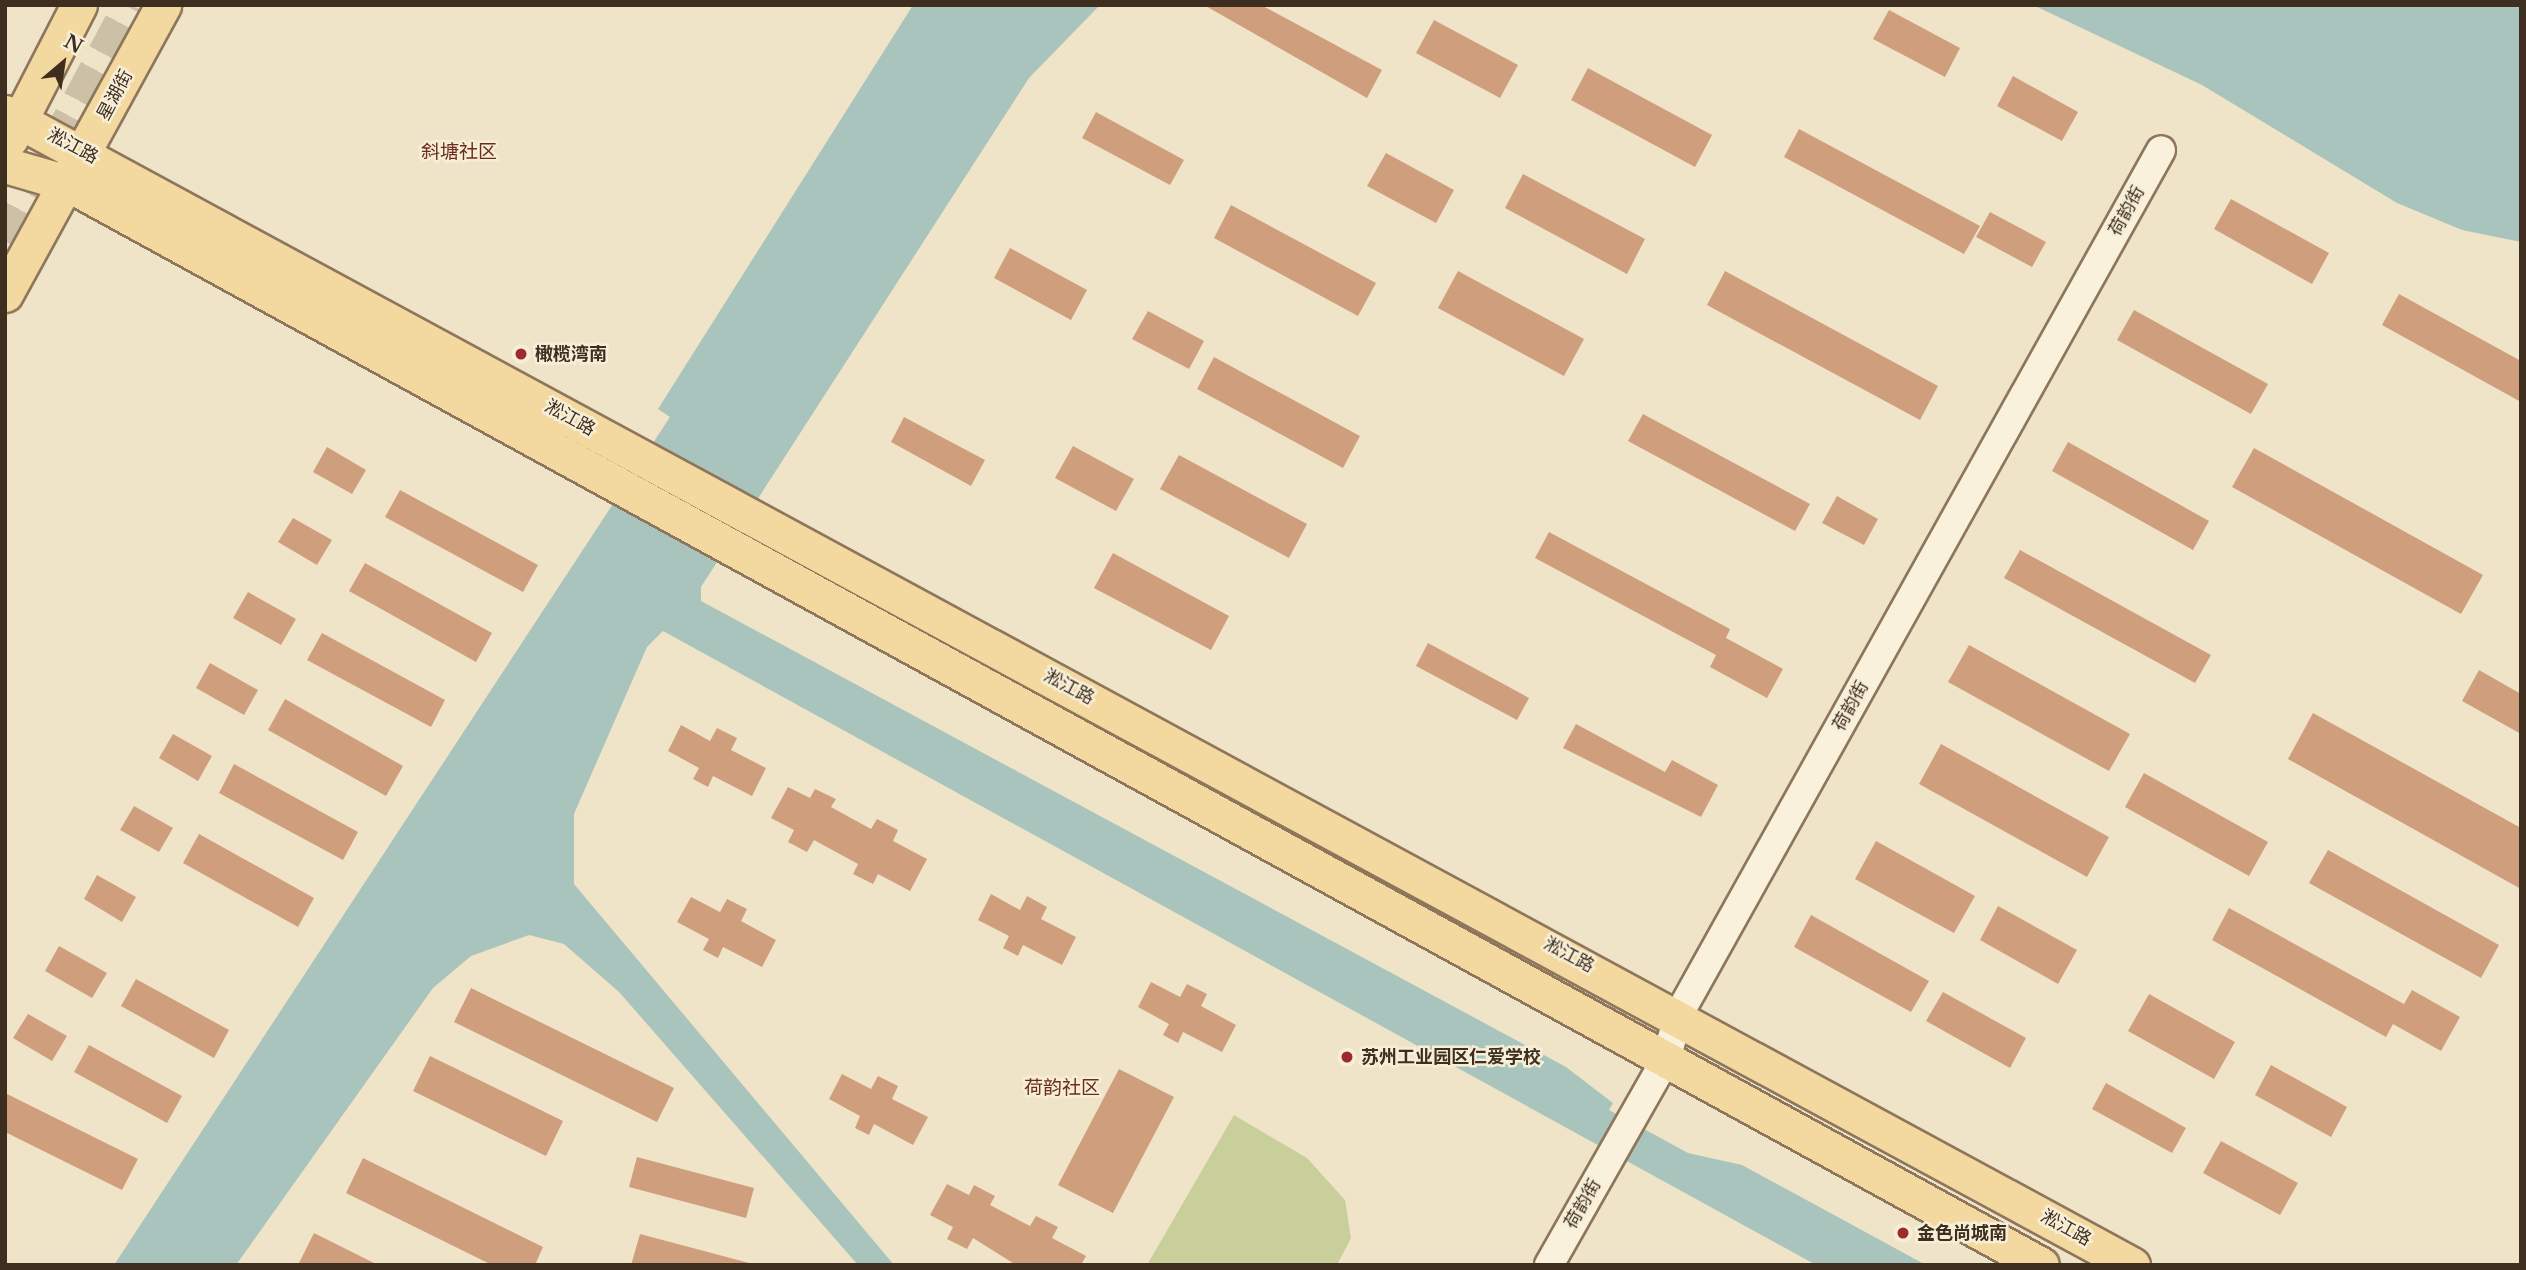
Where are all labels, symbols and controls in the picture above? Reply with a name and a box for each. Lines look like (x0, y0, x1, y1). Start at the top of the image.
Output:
north arrow (28, 28, 98, 98)
text: N (60, 30, 87, 59)
street label: 星湖街 (93, 66, 137, 124)
street label: 淞江路 (44, 124, 102, 168)
district label: 斜塘社区 (421, 141, 497, 163)
street label: 荷韵街 (2104, 182, 2150, 240)
place label: 橄榄湾南 (535, 343, 607, 365)
marker: 橄榄湾南 (513, 346, 529, 362)
street label: 淞江路 (541, 395, 599, 441)
street label: 淞江路 (1040, 665, 1098, 709)
street label: 荷韵街 (1828, 677, 1874, 735)
street label: 淞江路 (1540, 933, 1598, 977)
place label: 苏州工业园区仁爱学校 (1361, 1046, 1541, 1068)
marker: 苏州工业园区仁爱学校 (1339, 1049, 1355, 1065)
district label: 荷韵社区 (1024, 1077, 1100, 1099)
street label: 荷韵街 (1560, 1175, 1606, 1233)
street label: 淞江路 (2037, 1205, 2095, 1251)
place label: 金色尚城南 (1917, 1222, 2007, 1244)
marker: 金色尚城南 (1895, 1225, 1911, 1241)

